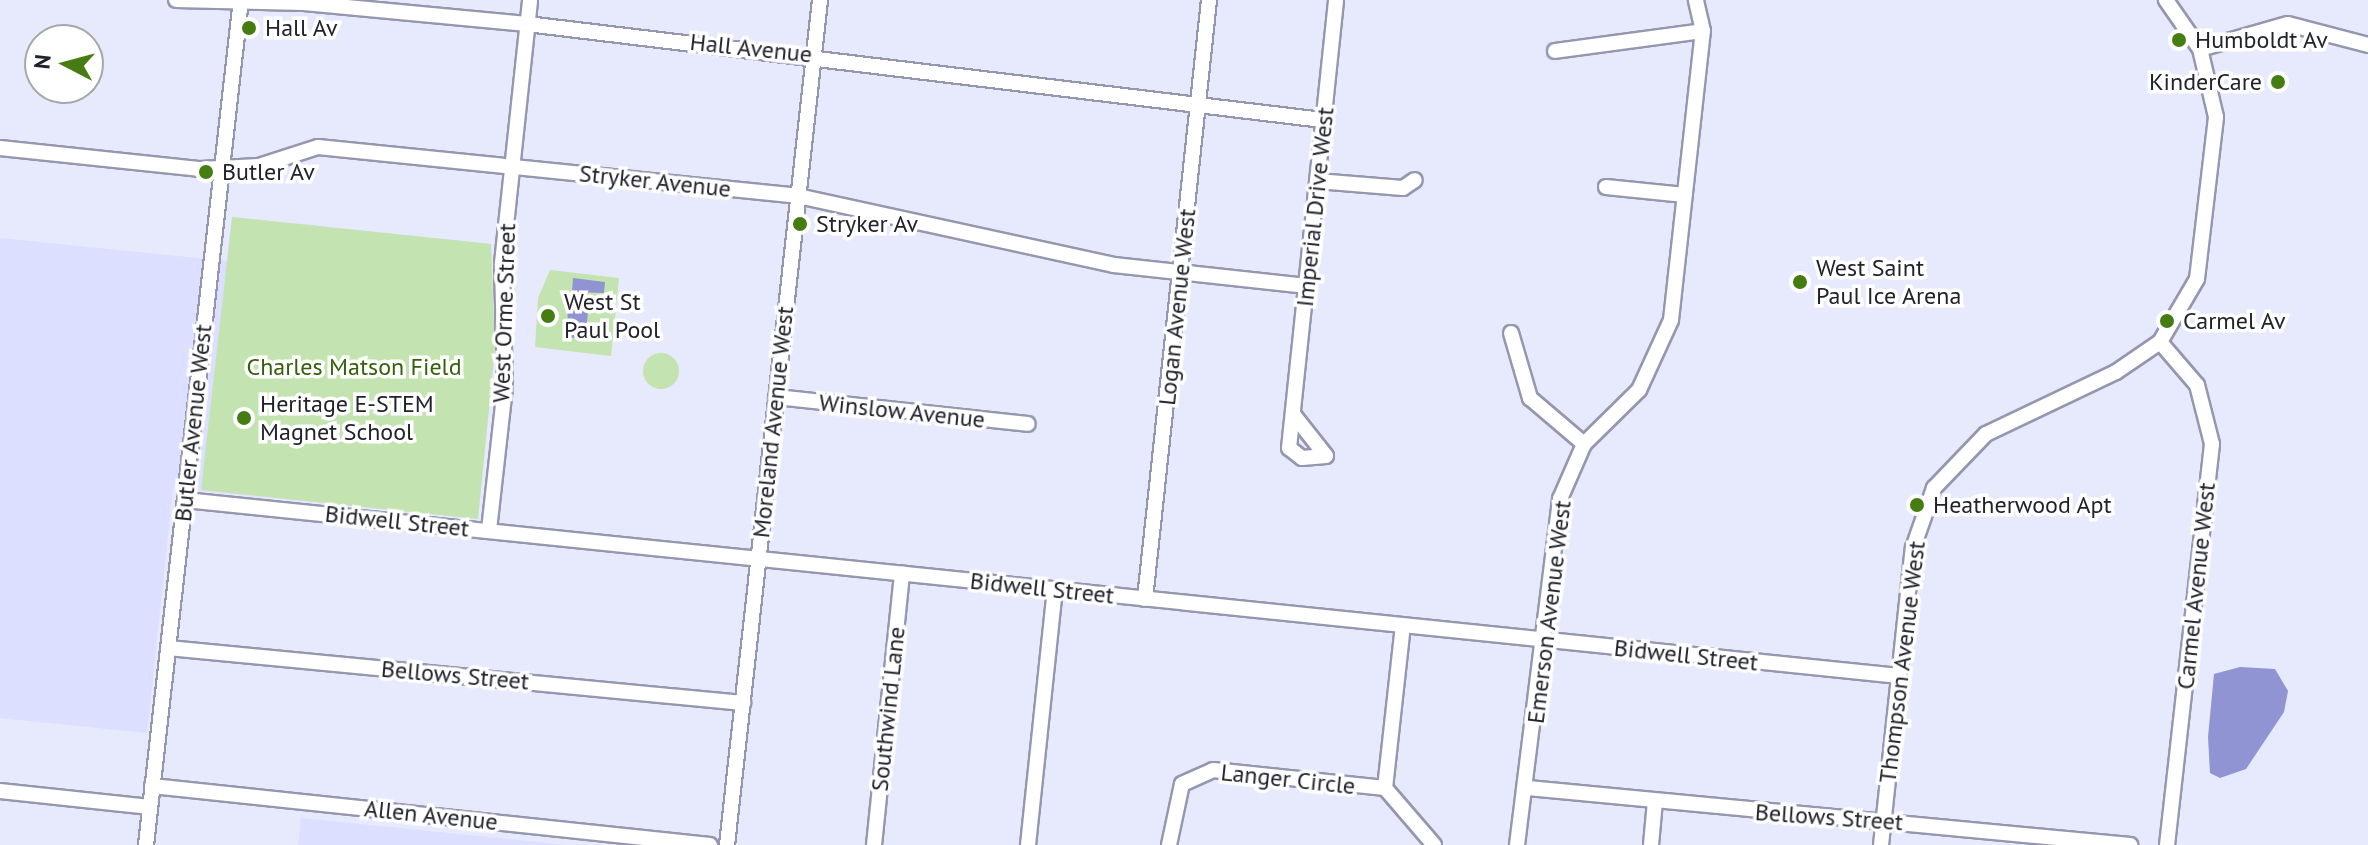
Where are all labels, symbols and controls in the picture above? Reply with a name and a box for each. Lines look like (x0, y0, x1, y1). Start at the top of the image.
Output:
place label: Hall Av (265, 14, 338, 42)
marker: Hall Av (240, 19, 258, 37)
north arrow (24, 24, 104, 104)
place label: Humboldt Av (2195, 26, 2329, 54)
street label: Hall Avenue (688, 27, 814, 69)
marker: Humboldt Av (2170, 31, 2188, 49)
text: N (27, 53, 57, 70)
place label: KinderCare (2149, 68, 2262, 96)
marker: KinderCare (2269, 73, 2287, 91)
street label: Imperial Drive West (1290, 106, 1340, 308)
place label: Butler Av (222, 158, 316, 186)
street label: Stryker Avenue (577, 159, 733, 203)
marker: Butler Av (197, 163, 215, 181)
street label: Logan Avenue West (1152, 207, 1202, 407)
place label: Stryker Av (816, 210, 919, 238)
marker: Stryker Av (791, 215, 809, 233)
street label: West Orme Street (486, 223, 522, 403)
place label: West Saint Paul Ice Arena (1816, 254, 1962, 310)
marker: West Saint Paul Ice Arena (1791, 273, 1809, 291)
place label: West St Paul Pool (564, 288, 660, 344)
street label: Moreland Avenue West (746, 304, 800, 540)
marker: West St Paul Pool (539, 307, 557, 325)
place label: Carmel Av (2183, 307, 2286, 335)
marker: Carmel Av (2158, 312, 2176, 330)
street label: Butler Avenue West (168, 322, 218, 524)
park label: Charles Matson Field (246, 353, 462, 381)
street label: Winslow Avenue (817, 388, 987, 434)
place label: Heritage E-STEM Magnet School (260, 390, 434, 446)
marker: Heritage E-STEM Magnet School (235, 409, 253, 427)
street label: Carmel Avenue West (2171, 481, 2221, 691)
place label: Heatherwood Apt (1933, 491, 2112, 519)
marker: Heatherwood Apt (1908, 496, 1926, 514)
street label: Emerson Avenue West (1521, 498, 1577, 726)
street label: Bidwell Street (324, 499, 470, 543)
street label: Thompson Avenue West (1873, 539, 1931, 785)
street label: Bidwell Street (969, 566, 1115, 610)
street label: Southwind Lane (865, 625, 911, 793)
street label: Bidwell Street (1613, 633, 1759, 677)
street label: Bellows Street (380, 654, 530, 696)
street label: Langer Circle (1219, 758, 1357, 800)
street label: Allen Avenue (362, 794, 500, 836)
street label: Bellows Street (1754, 797, 1904, 837)

